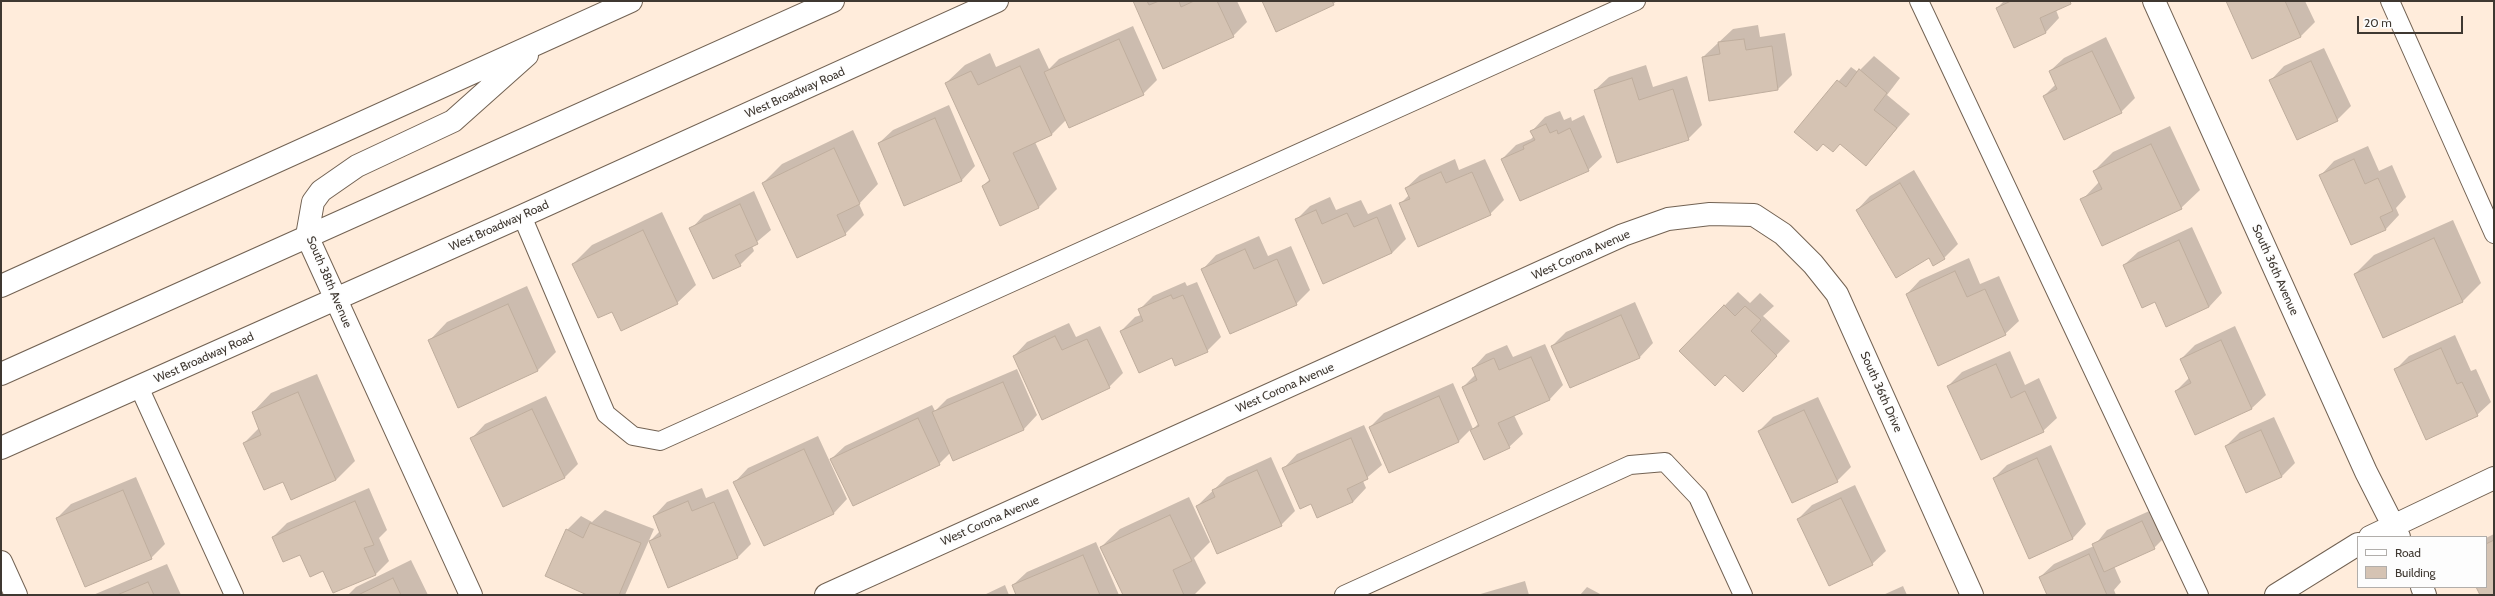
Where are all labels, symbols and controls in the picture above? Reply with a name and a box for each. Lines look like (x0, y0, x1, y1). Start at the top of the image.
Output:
scale bar (2359, 8, 2465, 34)
text: 20 m (2364, 15, 2392, 30)
street label: West Broadway Road (743, 65, 847, 121)
street label: West Broadway Road (447, 198, 551, 254)
street label: South 36th Avenue (2249, 222, 2301, 318)
street label: West Corona Avenue (1530, 227, 1632, 283)
street label: South 38th Avenue (303, 234, 355, 330)
street label: West Broadway Road (152, 330, 256, 386)
street label: South 36th Drive (1857, 350, 1905, 434)
street label: West Corona Avenue (1234, 360, 1336, 416)
street label: West Corona Avenue (939, 493, 1041, 549)
legend (2357, 536, 2487, 588)
text: Road (2395, 545, 2421, 560)
text: Building (2395, 565, 2436, 580)

